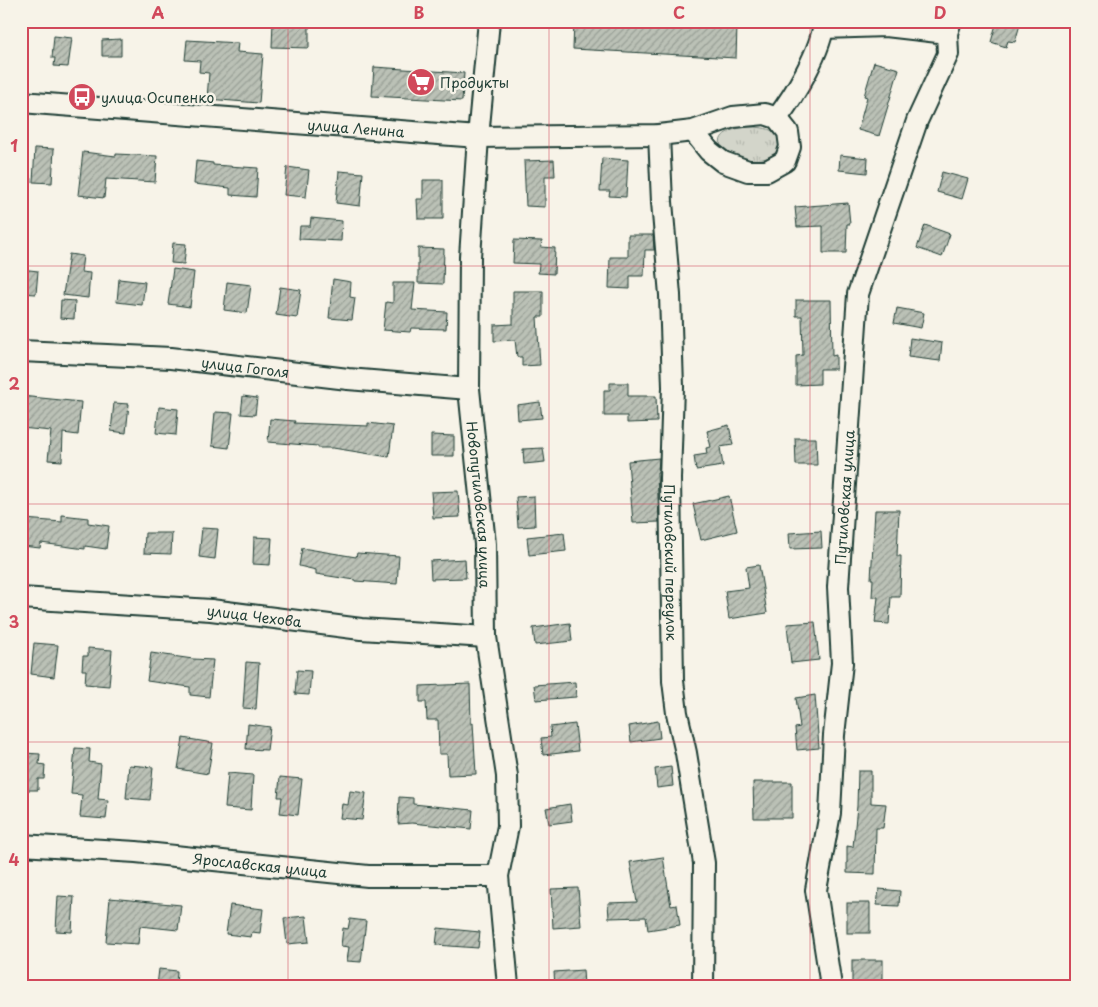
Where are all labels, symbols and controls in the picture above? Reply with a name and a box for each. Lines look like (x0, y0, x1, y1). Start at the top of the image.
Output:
text: A (152, 0, 165, 24)
text: B (414, 0, 425, 24)
text: C (673, 0, 685, 24)
text: D (934, 0, 946, 24)
supermarket icon: Продукты (406, 67, 436, 97)
place label: Продукты (440, 72, 509, 93)
bus stop icon: улица Осипенко (67, 82, 97, 112)
place label: улица Осипенко (101, 87, 214, 108)
street label: улица Ленина (307, 113, 405, 142)
text: 1 (10, 133, 18, 157)
street label: улица Гоголя (200, 351, 290, 382)
text: 2 (8, 371, 20, 395)
street label: Новопутиловская улица (462, 420, 496, 589)
street label: Путиловская улица (829, 429, 859, 565)
street label: Путиловский переулок (660, 484, 683, 642)
street label: улица Чехова (206, 599, 303, 632)
text: 3 (9, 609, 19, 633)
text: 4 (9, 847, 20, 871)
street label: Ярославская улица (191, 847, 328, 882)

